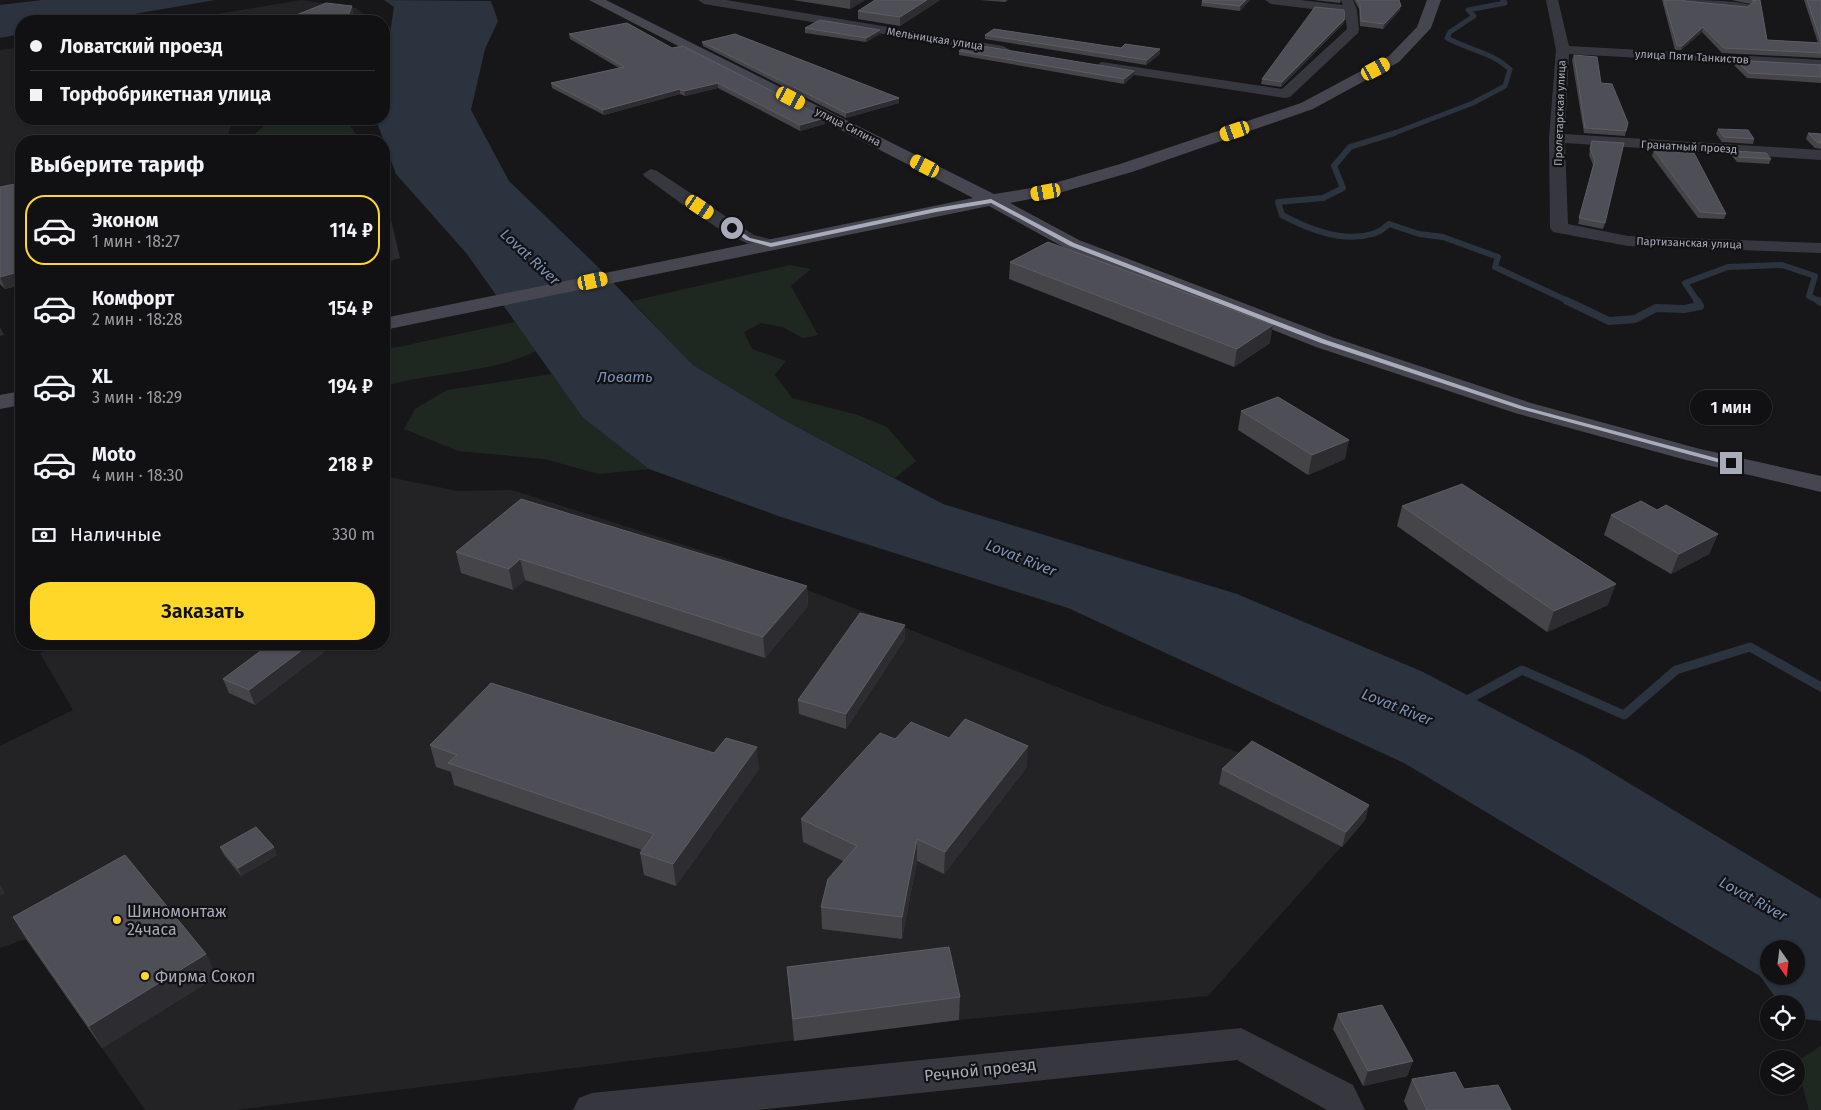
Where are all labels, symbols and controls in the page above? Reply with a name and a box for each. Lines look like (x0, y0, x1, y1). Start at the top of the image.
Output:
street label: Мельницкая улица (886, 25, 984, 53)
text: Ловатский проезд (60, 35, 222, 58)
street label: улица Пяти Танкистов (1635, 48, 1749, 66)
car (1359, 55, 1392, 83)
street label: Пролетарская улица (1552, 60, 1568, 166)
text: Торфобрикетная улица (60, 83, 271, 106)
car (774, 85, 807, 111)
street label: улица Силина (813, 105, 883, 149)
car (1218, 119, 1251, 143)
street label: Гранатный проезд (1641, 138, 1737, 156)
text: Выберите тариф (30, 151, 205, 178)
car (908, 153, 941, 179)
car (1029, 182, 1062, 202)
car (683, 192, 716, 222)
icon: car (32, 208, 77, 253)
text: Эконом (92, 209, 159, 232)
route start (721, 217, 743, 239)
text: 114 ₽ (330, 219, 373, 242)
water label: Lovat River (497, 225, 564, 290)
text: 1 мин · 18:27 (92, 232, 180, 251)
street label: Партизанская улица (1636, 235, 1742, 251)
car (576, 271, 609, 291)
icon: car (32, 286, 77, 331)
text: Комфорт (92, 287, 174, 310)
text: 154 ₽ (328, 297, 373, 320)
text: 2 мин · 18:28 (92, 310, 183, 329)
icon: car (32, 364, 77, 409)
text: XL (92, 365, 113, 388)
water label: Ловать (596, 368, 653, 386)
text: 194 ₽ (328, 375, 373, 398)
text: 3 мин · 18:29 (92, 388, 182, 407)
callout: 1 мин (1690, 390, 1772, 426)
text: 1 мин (1711, 398, 1751, 417)
icon: car (32, 442, 77, 487)
text: Moto (92, 443, 136, 466)
route end (1720, 452, 1742, 474)
text: 218 ₽ (328, 453, 373, 476)
text: 4 мин · 18:30 (92, 466, 184, 485)
icon: cash (30, 521, 58, 549)
text: Наличные (70, 523, 162, 546)
text: 330 m (332, 525, 375, 544)
water label: Lovat River (983, 536, 1060, 581)
button: Заказать (30, 582, 375, 640)
water label: Lovat River (1359, 685, 1436, 730)
water label: Lovat River (1716, 873, 1791, 926)
place label: Шиномонтаж 24часа (127, 902, 227, 939)
marker: Шиномонтаж 24часа (111, 914, 123, 926)
north arrow (1760, 940, 1805, 985)
map controls (1760, 940, 1805, 1095)
place label: Фирма Сокол (155, 967, 255, 986)
marker: Фирма Сокол (139, 970, 151, 982)
button: locate (1760, 995, 1805, 1040)
button: layers (1760, 1050, 1805, 1095)
street label: Речной проезд (923, 1055, 1037, 1085)

